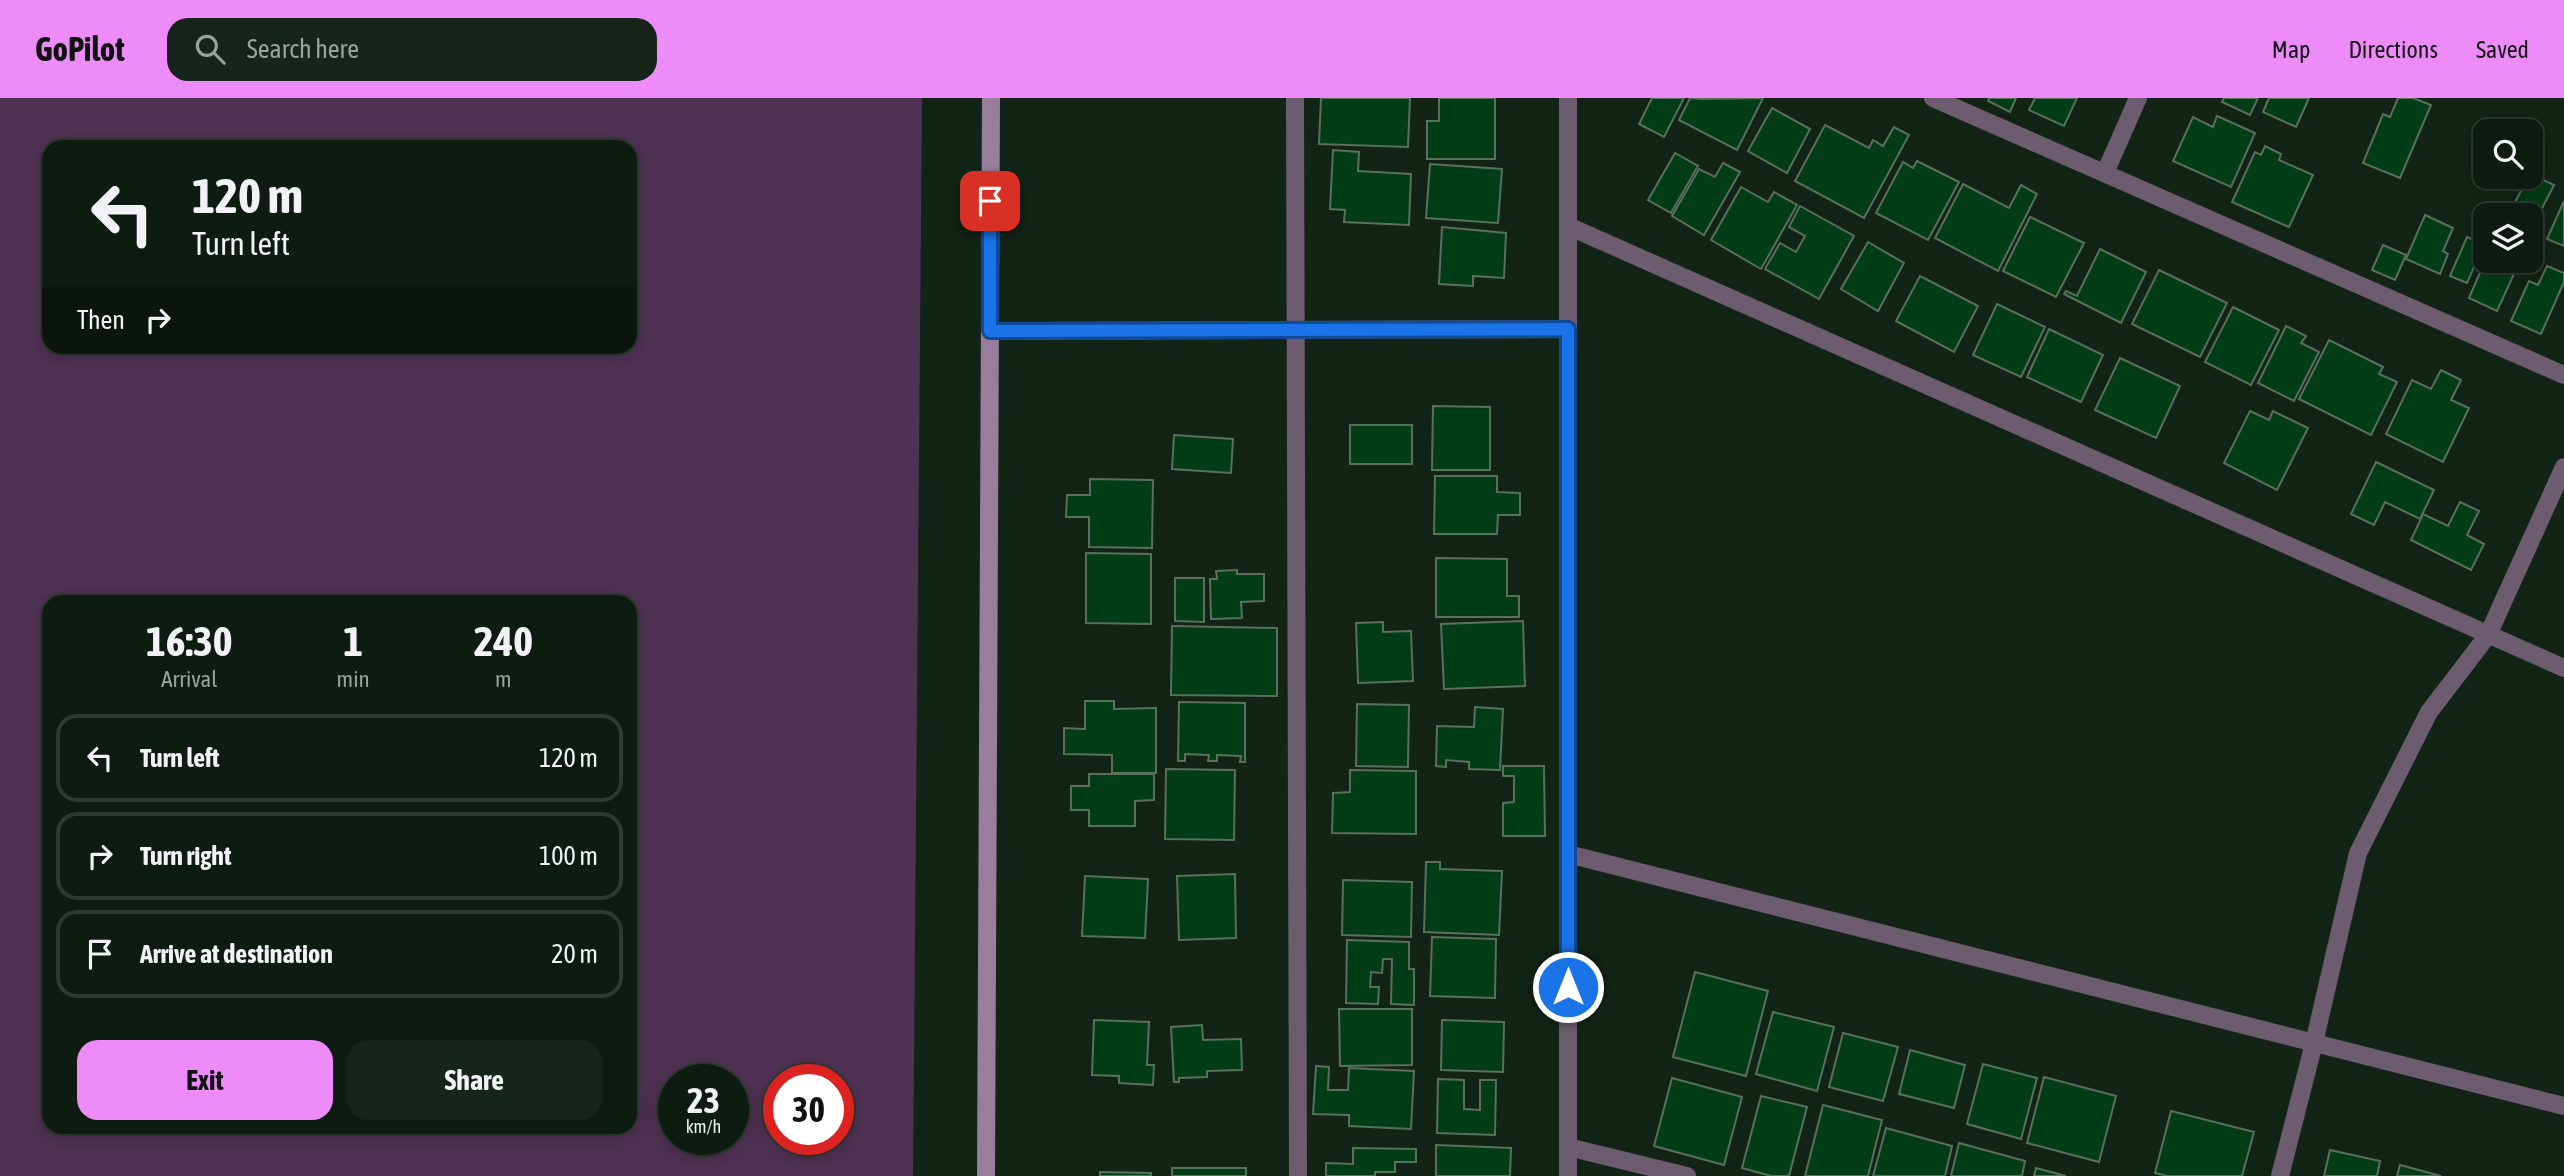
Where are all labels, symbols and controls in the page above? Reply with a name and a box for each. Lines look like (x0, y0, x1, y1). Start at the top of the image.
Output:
search box (167, 18, 657, 81)
text: GoPilot (35, 30, 125, 68)
icon: search (191, 30, 229, 68)
text: Search here (247, 34, 359, 64)
text: Map (2272, 36, 2310, 63)
text: Directions (2348, 36, 2438, 63)
text: Saved (2476, 36, 2529, 63)
map controls (2473, 119, 2543, 273)
button: search (2473, 119, 2543, 189)
text: 120 m (192, 167, 303, 223)
icon: left (77, 168, 168, 259)
pin (960, 171, 1020, 231)
icon: arrive (971, 182, 1009, 220)
button: layers (2473, 203, 2543, 273)
text: Turn left (192, 225, 290, 262)
icon: right (139, 301, 177, 339)
text: Then (77, 305, 125, 335)
text: 16:30 (146, 617, 233, 665)
text: 1 (343, 617, 363, 665)
text: 240 (474, 617, 533, 665)
text: Arrival (161, 666, 217, 692)
text: min (337, 666, 370, 692)
text: m (495, 666, 512, 692)
icon: left (81, 739, 119, 777)
text: Turn left (140, 743, 220, 773)
text: 120 m (539, 743, 598, 773)
icon: right (81, 837, 119, 875)
text: Turn right (140, 841, 231, 871)
text: 100 m (539, 841, 598, 871)
icon: arrive (81, 935, 119, 973)
text: Arrive at destination (140, 939, 333, 969)
text: 20 m (551, 939, 598, 969)
position arrow (1531, 950, 1605, 1024)
button: Exit (77, 1040, 333, 1120)
button: Share (347, 1040, 602, 1120)
speed limit sign: 30 (763, 1064, 854, 1155)
text: 23 (687, 1080, 720, 1120)
text: km/h (686, 1116, 721, 1137)

